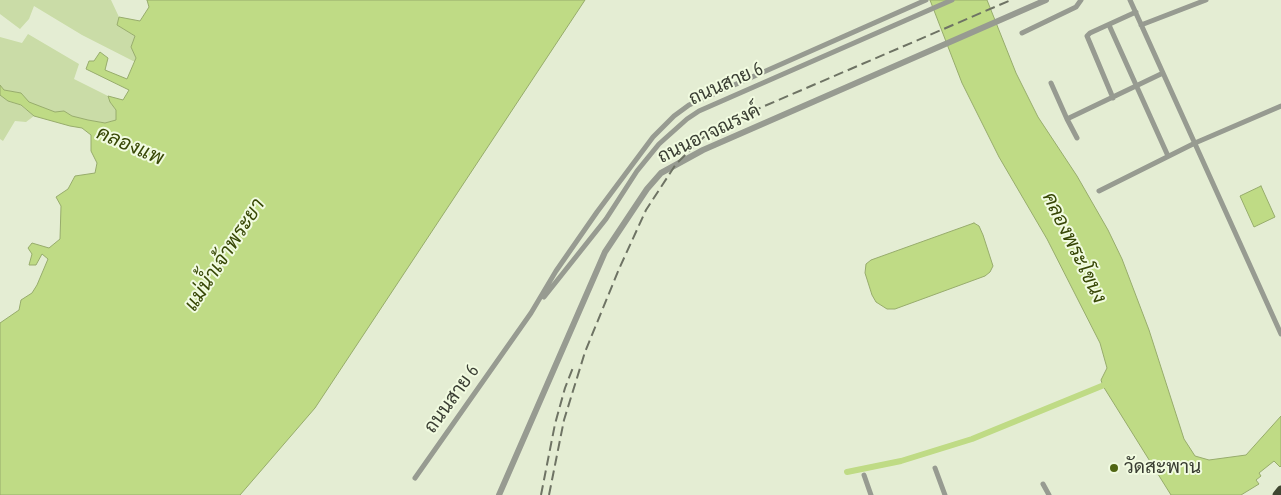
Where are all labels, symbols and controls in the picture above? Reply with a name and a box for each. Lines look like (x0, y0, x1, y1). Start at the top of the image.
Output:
street label: ถนนสาย 6 (685, 58, 767, 110)
street label: ถนนอาจณรงค์ (654, 99, 764, 169)
water label: คลองแพ (93, 121, 167, 171)
water label: คลองพระโขนง (1037, 189, 1111, 307)
water label: แม่น้ำเจ้าพระยา (180, 194, 270, 316)
street label: ถนนสาย 6 (420, 360, 484, 438)
place label: วัดสะพาน (1124, 457, 1201, 479)
marker: วัดสะพาน (1108, 462, 1120, 474)

